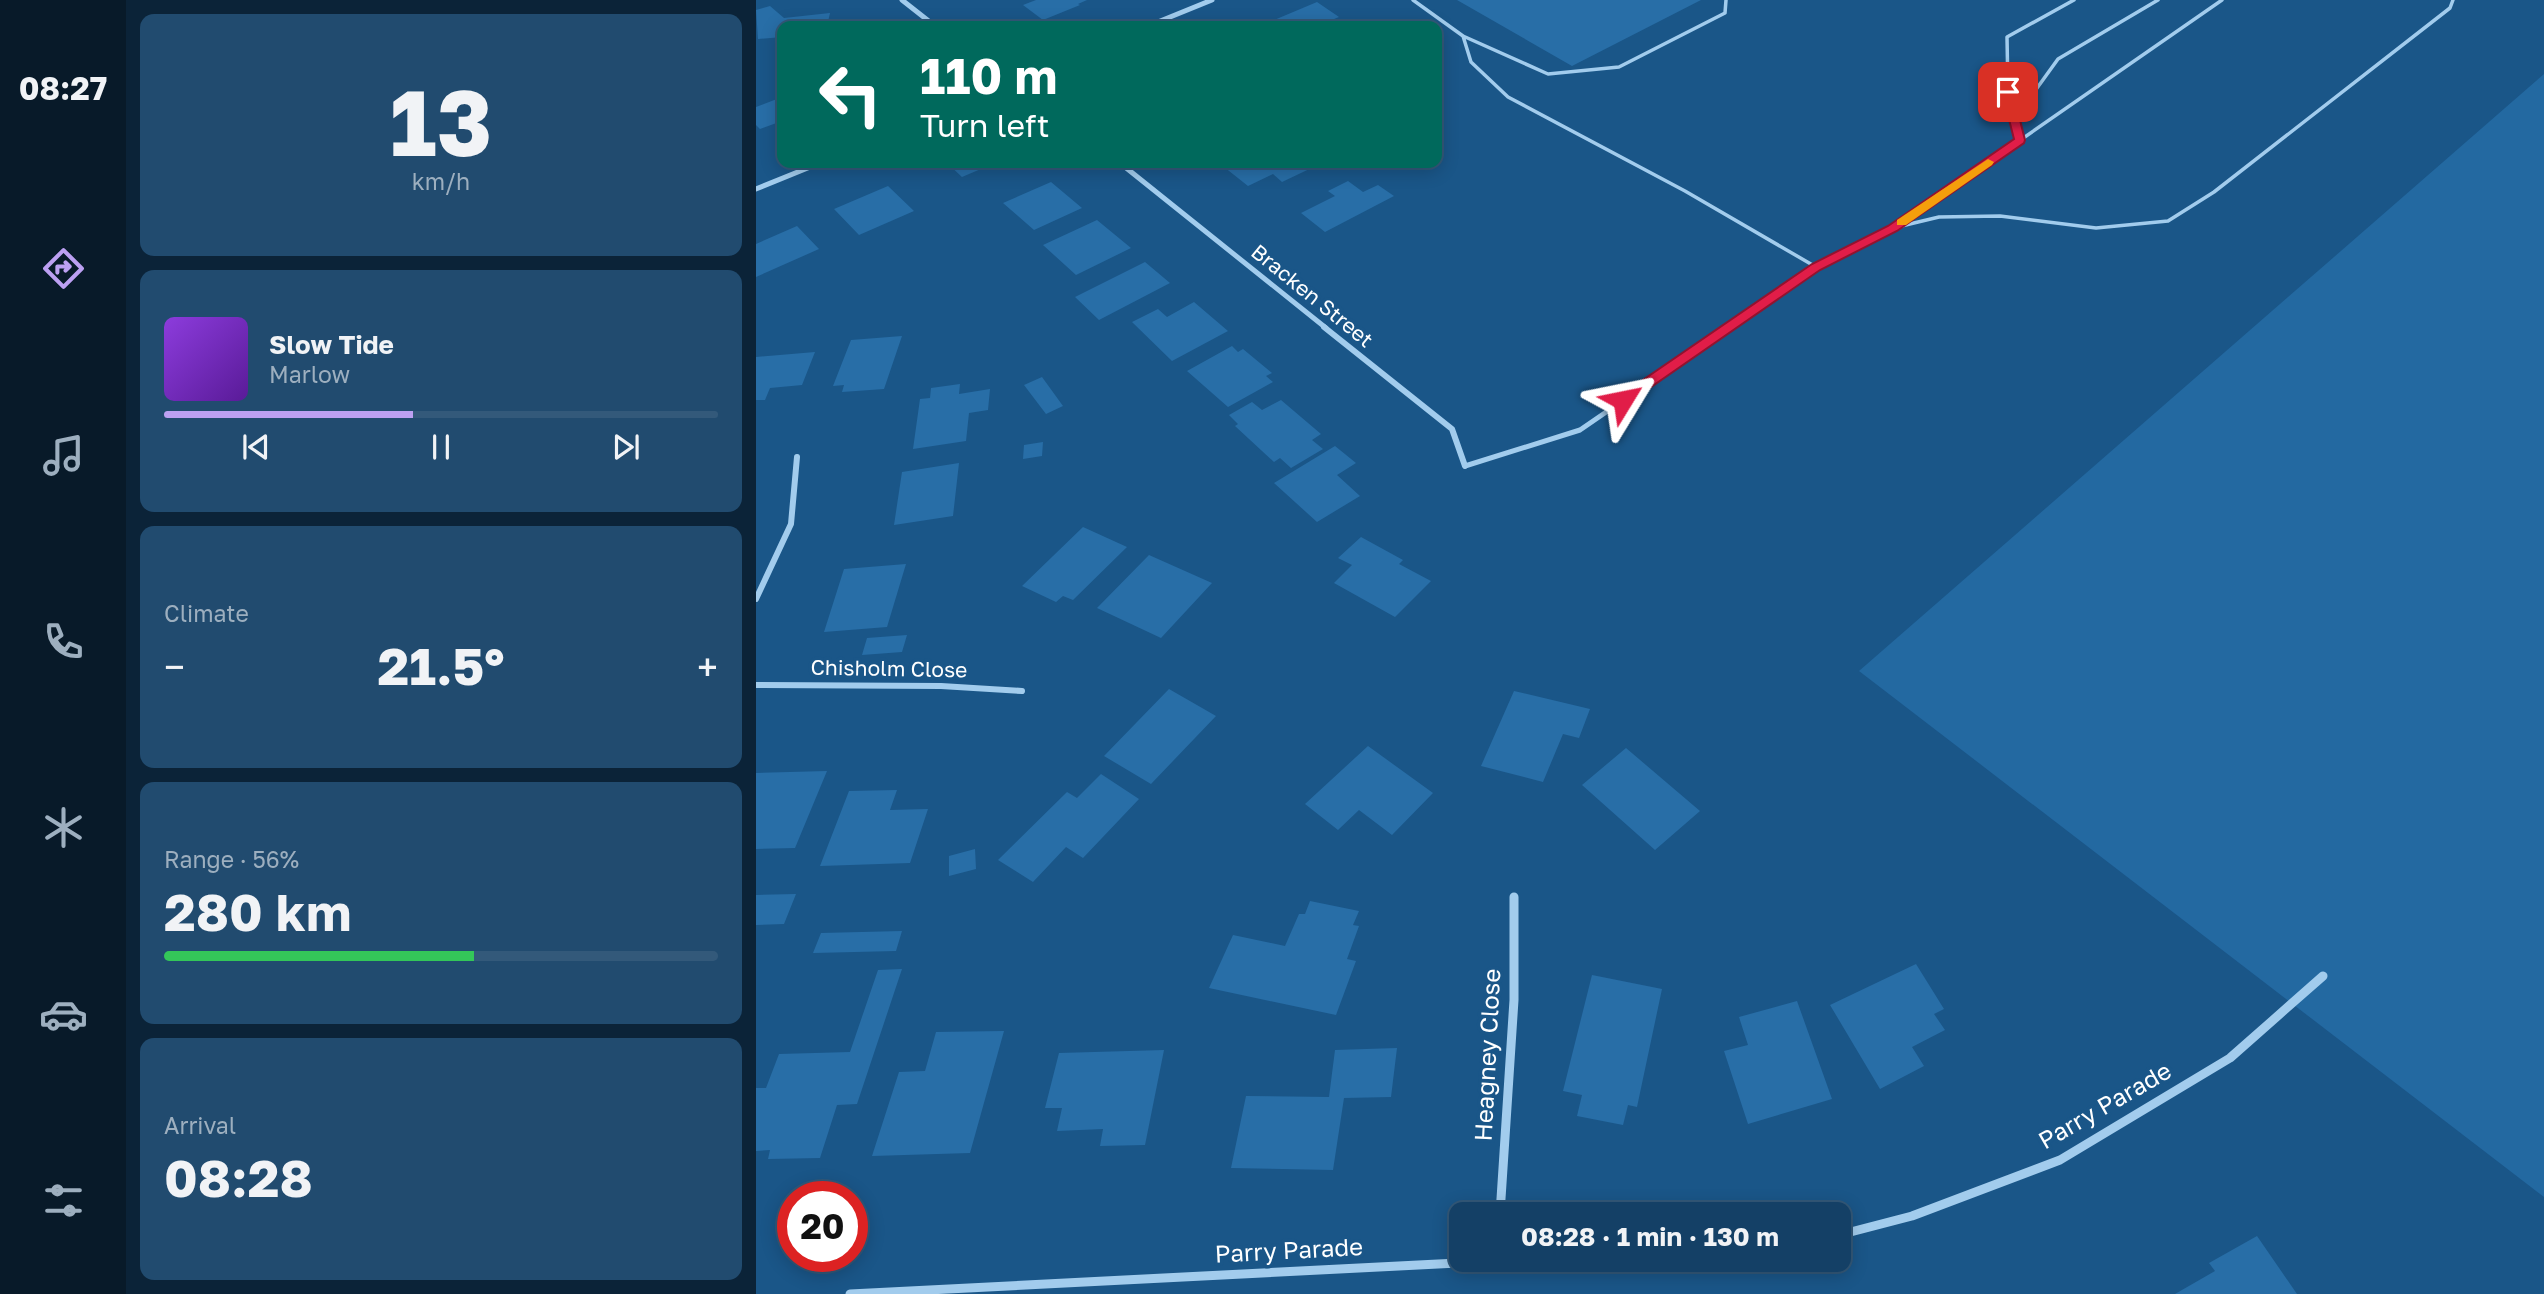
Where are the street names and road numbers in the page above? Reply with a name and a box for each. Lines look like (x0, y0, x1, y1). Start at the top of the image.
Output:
street label: Bracken Street (1246, 238, 1379, 352)
street label: Chisholm Close (810, 654, 968, 682)
street label: Heagney Close (1467, 968, 1506, 1142)
street label: Parry Parade (2033, 1055, 2176, 1154)
street label: Parry Parade (1214, 1231, 1364, 1268)

